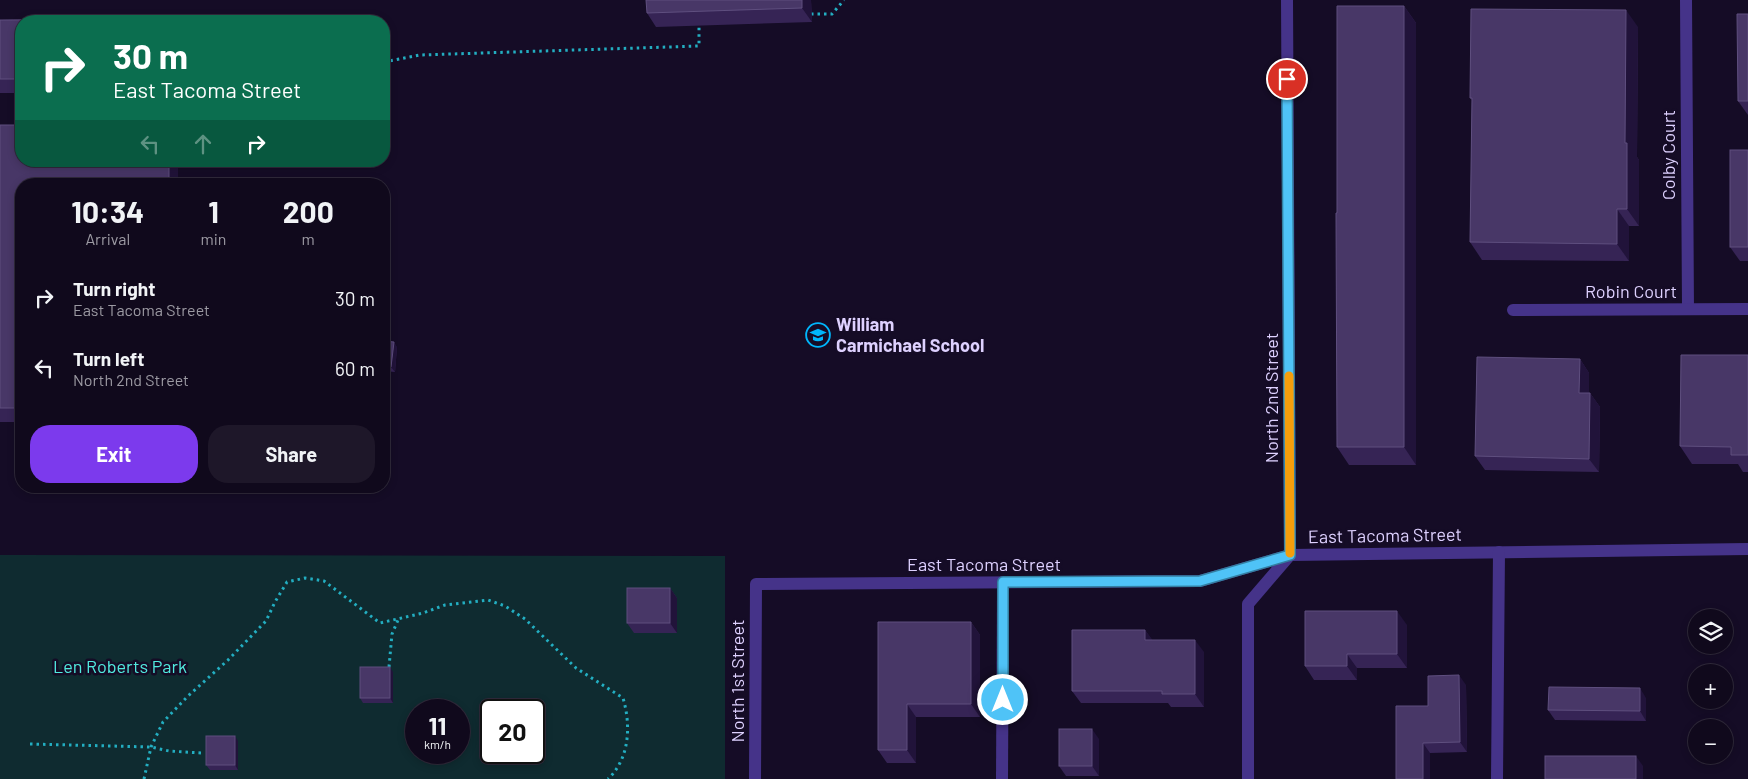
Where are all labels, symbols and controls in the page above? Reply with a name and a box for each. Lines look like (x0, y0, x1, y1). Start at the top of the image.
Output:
text: 30 m (113, 34, 188, 76)
icon: right (30, 35, 95, 100)
pin (1266, 58, 1308, 100)
icon: arrive (1273, 65, 1301, 93)
text: East Tacoma Street (113, 76, 301, 102)
street label: Colby Court (1657, 110, 1679, 200)
icon: left (136, 130, 164, 158)
icon: ahead (189, 130, 217, 158)
icon: right (242, 130, 270, 158)
text: 10:34 (71, 193, 144, 229)
text: 1 (208, 193, 219, 229)
text: 200 (283, 193, 334, 229)
text: Arrival (85, 229, 130, 248)
text: min (201, 229, 226, 248)
text: m (302, 229, 315, 248)
text: Turn right (73, 277, 155, 300)
street label: Robin Court (1585, 280, 1677, 302)
icon: right (30, 284, 58, 312)
text: 30 m (335, 287, 375, 310)
text: East Tacoma Street (73, 300, 210, 319)
place label: William Carmichael School (836, 313, 984, 356)
school or university icon: William Carmichael School (805, 322, 831, 348)
street label: North 2nd Street (1260, 333, 1282, 463)
text: Turn left (73, 347, 144, 370)
icon: left (30, 354, 58, 382)
text: 60 m (335, 357, 375, 380)
text: North 2nd Street (73, 370, 189, 389)
button: Exit (30, 425, 198, 483)
button: Share (208, 425, 375, 483)
street label: East Tacoma Street (1308, 523, 1462, 547)
street label: East Tacoma Street (907, 553, 1061, 575)
map controls (1688, 609, 1733, 764)
button: layers (1688, 609, 1733, 654)
street label: North 1st Street (726, 620, 748, 742)
park label: Len Roberts Park (53, 655, 187, 677)
button: + (1688, 664, 1733, 709)
position arrow (976, 673, 1028, 725)
speed limit sign: 20 (480, 699, 545, 764)
text: 11 (429, 710, 446, 740)
button: − (1688, 719, 1733, 764)
text: km/h (424, 737, 451, 751)

